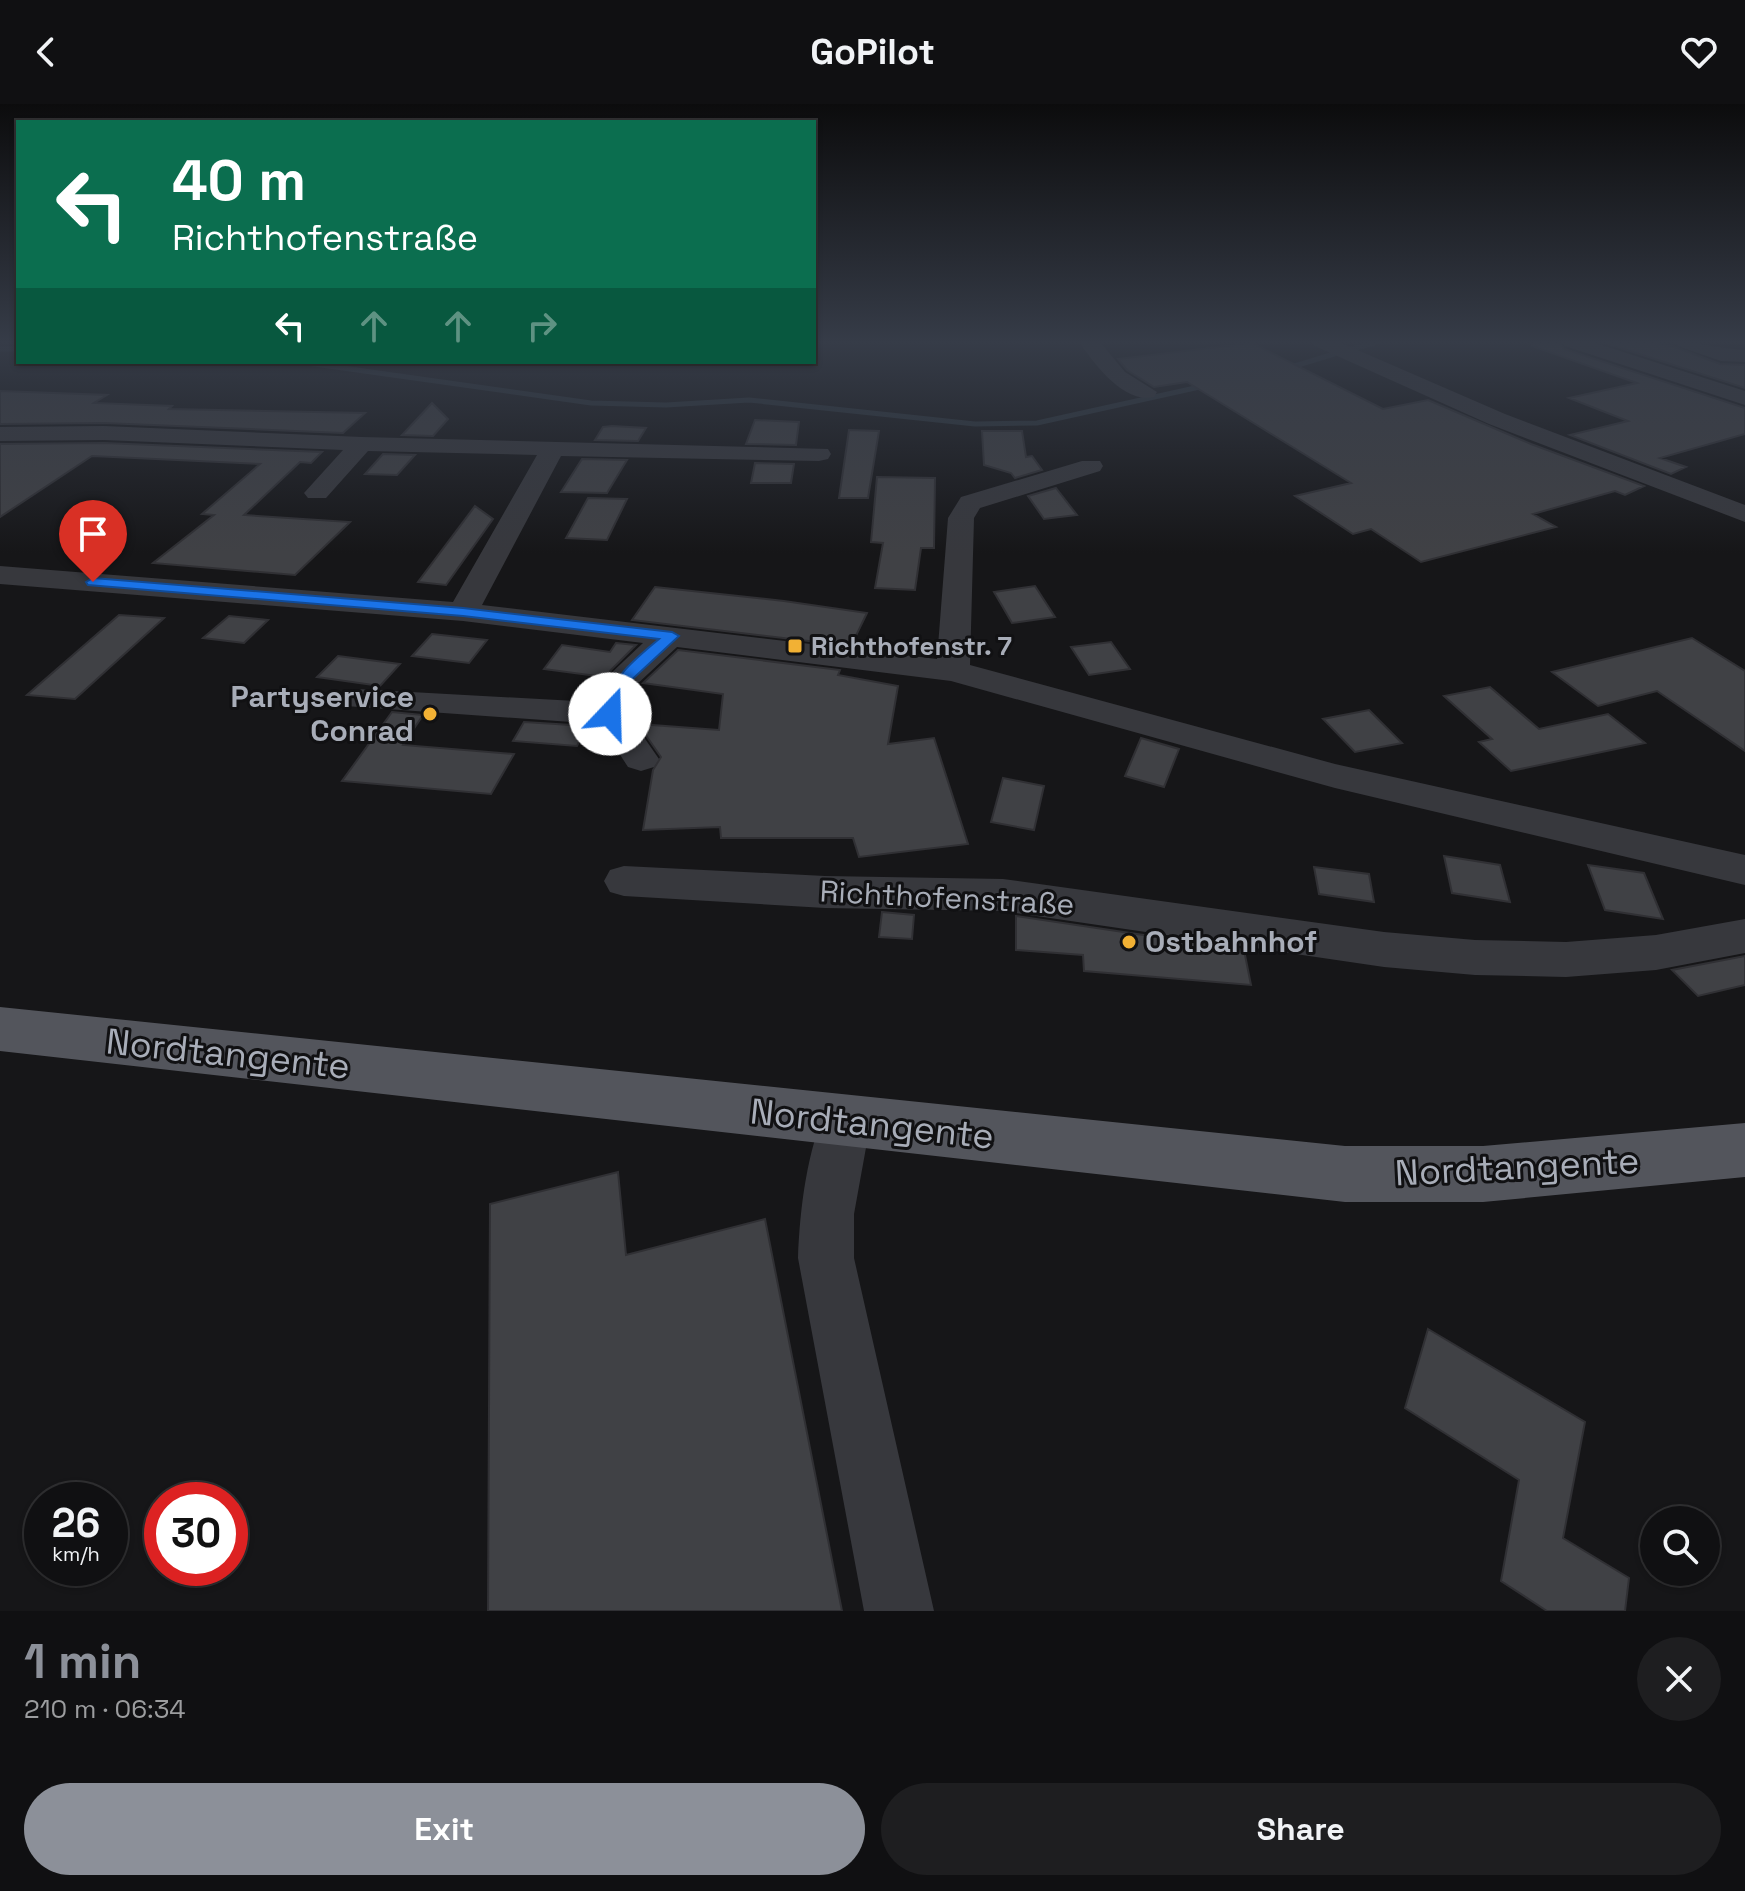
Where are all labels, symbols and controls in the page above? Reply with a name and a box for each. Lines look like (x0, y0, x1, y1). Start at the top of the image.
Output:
text: GoPilot (810, 29, 935, 75)
icon: back (24, 30, 68, 74)
icon: heart (1677, 30, 1721, 74)
text: 40 m (172, 145, 306, 216)
icon: left (40, 152, 144, 256)
text: Richthofenstraße (172, 215, 478, 261)
icon: left (268, 304, 312, 348)
icon: ahead (352, 304, 396, 348)
icon: ahead (436, 304, 480, 348)
icon: right (520, 304, 564, 348)
pin (59, 500, 127, 582)
icon: arrive (71, 512, 115, 556)
place label: Richthofenstr. 7 (811, 629, 1012, 663)
marker: Richthofenstr. 7 (786, 637, 804, 655)
position arrow (568, 672, 652, 756)
place label: Partyservice Conrad (231, 677, 414, 750)
marker: Partyservice Conrad (421, 705, 439, 723)
street label: Richthofenstraße (819, 871, 1075, 924)
place label: Ostbahnhof (1145, 922, 1317, 961)
marker: Ostbahnhof (1120, 933, 1138, 951)
street label: Nordtangente (104, 1018, 352, 1090)
street label: Nordtangente (748, 1088, 996, 1160)
street label: Nordtangente (1394, 1138, 1640, 1196)
speed limit sign: 30 (144, 1482, 248, 1586)
text: 26 (52, 1498, 100, 1549)
map controls (1640, 1506, 1720, 1586)
button: search (1640, 1506, 1720, 1586)
text: km/h (52, 1541, 100, 1567)
text: 1 min (24, 1631, 141, 1692)
button: close (1637, 1637, 1721, 1721)
text: 210 m · 06:34 (24, 1692, 186, 1726)
button: Exit (24, 1783, 865, 1875)
button: Share (881, 1783, 1721, 1875)

